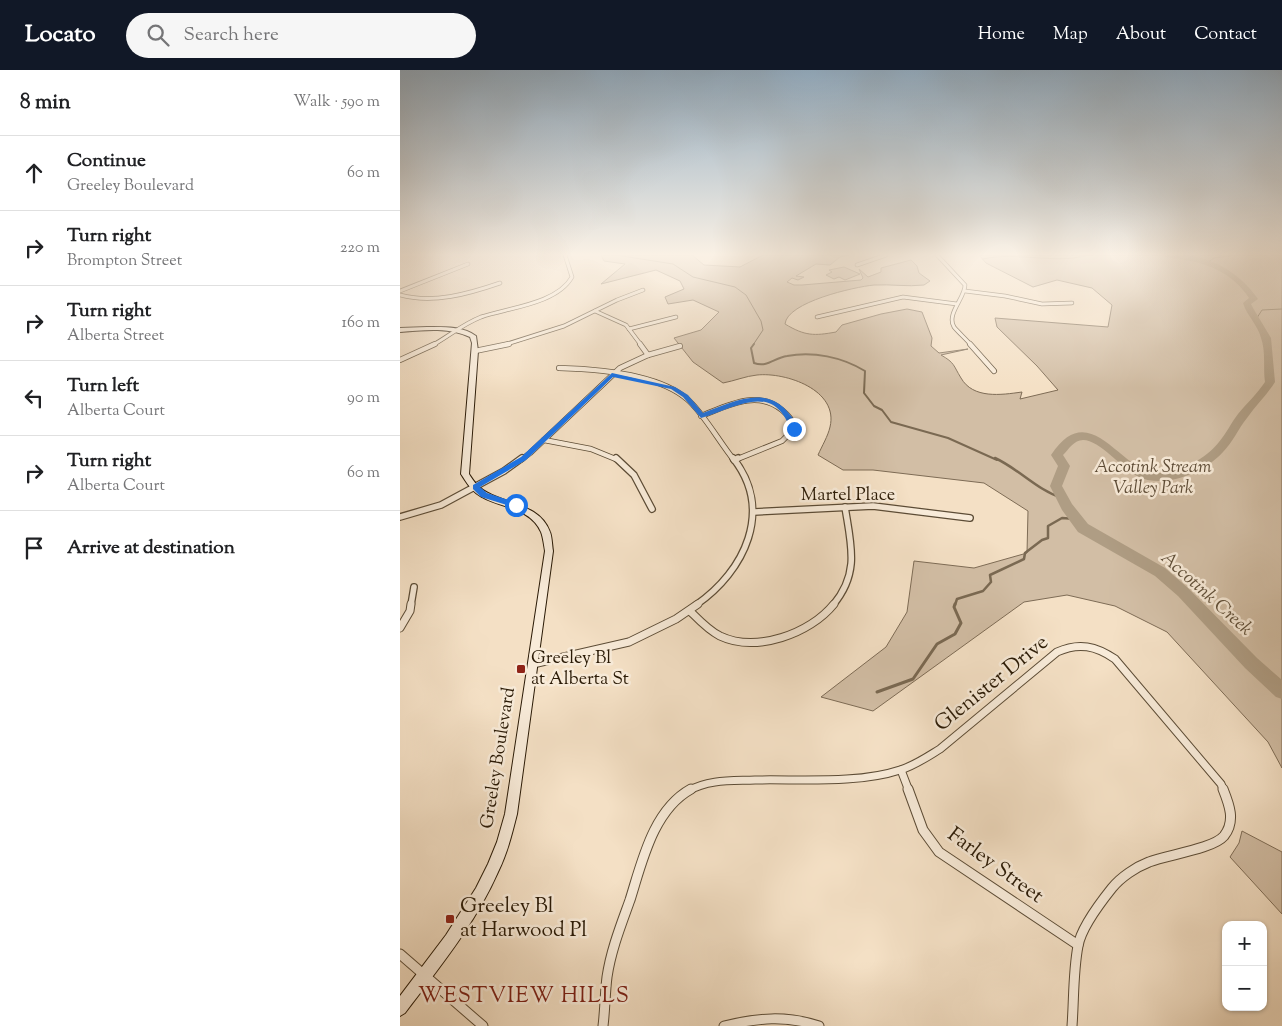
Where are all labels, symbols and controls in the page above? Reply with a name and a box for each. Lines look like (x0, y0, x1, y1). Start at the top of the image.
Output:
search box (126, 13, 476, 58)
text: Locato (25, 18, 96, 52)
icon: search (144, 21, 172, 49)
text: Search here (184, 22, 279, 49)
text: Home (978, 22, 1025, 48)
text: Map (1053, 22, 1088, 48)
text: About (1116, 22, 1166, 48)
text: Contact (1194, 22, 1257, 48)
text: 8 min (20, 88, 71, 118)
text: Walk · 590 m (293, 91, 380, 114)
text: Continue (67, 148, 146, 175)
icon: ahead (20, 159, 48, 187)
text: 60 m (347, 162, 380, 185)
text: Greeley Boulevard (67, 175, 194, 198)
text: Turn right (67, 223, 151, 250)
icon: right (20, 234, 48, 262)
text: 220 m (340, 237, 380, 260)
text: Brompton Street (67, 250, 182, 273)
text: Turn right (67, 298, 151, 325)
icon: right (20, 309, 48, 337)
text: 160 m (342, 312, 380, 335)
text: Alberta Street (67, 325, 164, 348)
text: Turn left (67, 373, 139, 400)
icon: left (20, 384, 48, 412)
text: 90 m (347, 387, 380, 410)
text: Alberta Court (67, 400, 165, 423)
route end (783, 418, 806, 441)
text: Turn right (67, 448, 151, 475)
park label: Accotink Stream Valley Park (1094, 455, 1212, 502)
icon: right (20, 459, 48, 487)
text: 60 m (347, 462, 380, 485)
text: Alberta Court (67, 475, 165, 498)
street label: Martel Place (801, 483, 895, 509)
route start (505, 494, 528, 517)
icon: arrive (20, 534, 48, 562)
text: Arrive at destination (67, 535, 235, 562)
water label: Accotink Creek (1154, 545, 1258, 643)
street label: Glenister Drive (929, 629, 1055, 739)
place label: Greeley Bl at Alberta St (531, 646, 629, 693)
marker: Greeley Bl at Alberta St (515, 663, 527, 675)
street label: Greeley Boulevard (475, 685, 523, 831)
street label: Farley Street (941, 821, 1049, 911)
place label: Greeley Bl at Harwood Pl (460, 892, 587, 946)
marker: Greeley Bl at Harwood Pl (444, 913, 456, 925)
map controls (1222, 921, 1267, 1011)
button: + (1222, 921, 1267, 966)
button: − (1222, 966, 1267, 1011)
district label: WESTVIEW HILLS (418, 981, 630, 1013)

